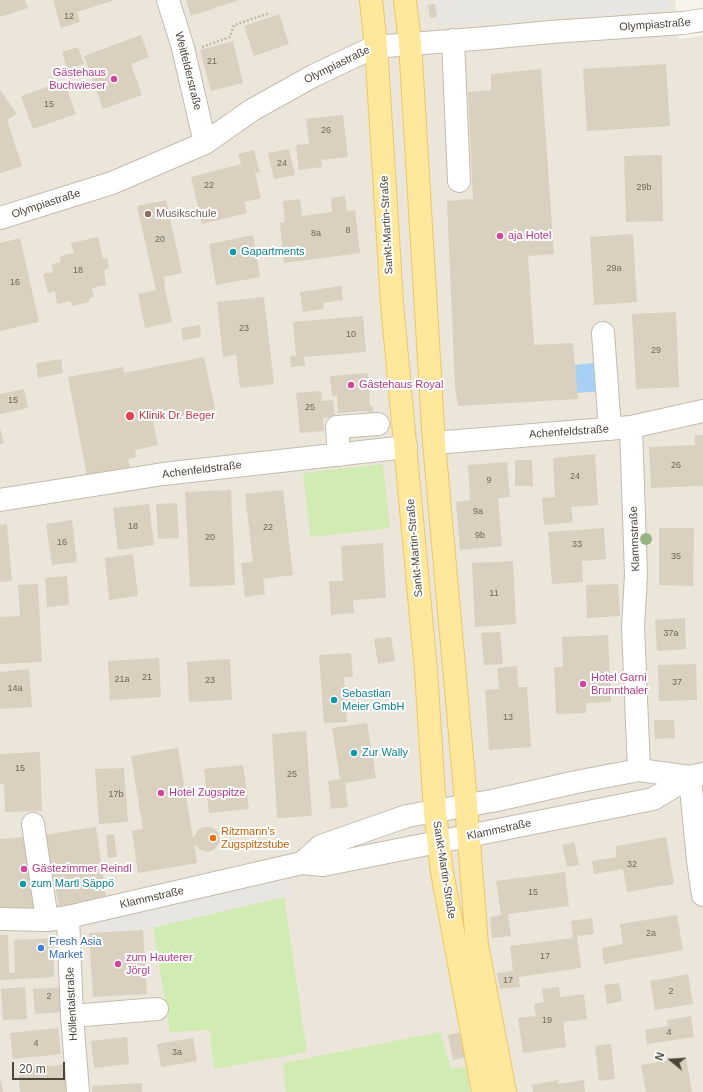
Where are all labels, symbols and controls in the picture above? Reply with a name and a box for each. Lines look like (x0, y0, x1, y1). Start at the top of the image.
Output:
house number: 12 (64, 12, 74, 22)
street label: Olympiastraße (619, 16, 691, 34)
street label: Weitfelderstraße (172, 30, 204, 112)
street label: Olympiastraße (302, 43, 372, 87)
house number: 21 (207, 57, 217, 67)
place label: Gästehaus Buchwieser (49, 66, 106, 92)
marker: Gästehaus Buchwieser (109, 74, 119, 84)
house number: 15 (44, 100, 54, 110)
house number: 26 (321, 126, 331, 136)
house number: 24 (277, 159, 287, 169)
street label: Sankt-Martin-Straße (378, 175, 396, 275)
house number: 22 (204, 181, 214, 191)
house number: 29b (636, 183, 652, 193)
street label: Olympiastraße (10, 187, 82, 221)
place label: Musikschule (156, 207, 217, 221)
marker: Musikschule (143, 209, 153, 219)
house number: 8 (345, 226, 351, 236)
house number: 8a (311, 229, 321, 239)
place label: aja Hotel (508, 229, 551, 243)
marker: aja Hotel (495, 231, 505, 241)
house number: 20 (155, 235, 165, 245)
place label: Gapartments (241, 245, 305, 259)
marker: Gapartments (228, 247, 238, 257)
house number: 29a (606, 264, 622, 274)
house number: 18 (73, 266, 83, 276)
house number: 16 (10, 278, 20, 288)
house number: 23 (239, 324, 249, 334)
house number: 10 (346, 330, 356, 340)
house number: 29 (651, 346, 661, 356)
place label: Gästehaus Royal (359, 378, 443, 392)
marker: Gästehaus Royal (346, 380, 356, 390)
house number: 15 (8, 396, 18, 406)
house number: 25 (305, 403, 315, 413)
place label: Klinik Dr. Beger (139, 409, 215, 423)
marker: Klinik Dr. Beger (124, 410, 136, 422)
street label: Achenfeldstraße (529, 423, 609, 441)
street label: Achenfeldstraße (161, 459, 243, 481)
house number: 26 (671, 461, 681, 471)
house number: 24 (570, 472, 580, 482)
house number: 9 (486, 476, 492, 486)
street label: Sankt-Martin-Straße (404, 498, 426, 598)
street label: Klammstraße (627, 506, 643, 572)
house number: 9a (473, 507, 483, 517)
house number: 18 (128, 522, 138, 532)
house number: 22 (263, 523, 273, 533)
house number: 9b (475, 531, 485, 541)
house number: 20 (205, 533, 215, 543)
house number: 16 (57, 538, 67, 548)
house number: 33 (572, 540, 582, 550)
house number: 35 (671, 552, 681, 562)
house number: 11 (489, 589, 499, 599)
house number: 37a (663, 629, 679, 639)
place label: Hotel Garni Brunnthaler (591, 671, 648, 697)
house number: 21 (142, 673, 152, 683)
house number: 21a (114, 675, 130, 685)
house number: 23 (205, 676, 215, 686)
house number: 37 (672, 678, 682, 688)
marker: Hotel Garni Brunnthaler (578, 679, 588, 689)
house number: 14a (7, 684, 23, 694)
place label: Sebastian Meier GmbH (342, 687, 404, 713)
marker: Sebastian Meier GmbH (329, 695, 339, 705)
house number: 13 (503, 713, 513, 723)
place label: Zur Wally (362, 746, 408, 760)
marker: Zur Wally (349, 748, 359, 758)
house number: 15 (15, 764, 25, 774)
house number: 25 (287, 770, 297, 780)
place label: Hotel Zugspitze (169, 786, 245, 800)
marker: Hotel Zugspitze (156, 788, 166, 798)
house number: 17b (108, 790, 124, 800)
street label: Klammstraße (466, 817, 532, 843)
street label: Sankt-Martin-Straße (430, 820, 458, 920)
place label: Ritzmann's Zugspitzstube (221, 825, 289, 851)
marker: Ritzmann's Zugspitzstube (208, 833, 218, 843)
house number: 32 (627, 860, 637, 870)
place label: Gästezimmer Reindl (32, 862, 132, 876)
marker: Gästezimmer Reindl (19, 864, 29, 874)
place label: zum Martl Säppö (31, 877, 114, 891)
marker: zum Martl Säppö (18, 879, 28, 889)
street label: Klammstraße (119, 884, 185, 912)
house number: 15 (528, 888, 538, 898)
house number: 2a (646, 929, 656, 939)
place label: Fresh Asia Market (49, 935, 102, 961)
marker: Fresh Asia Market (36, 943, 46, 953)
place label: zum Hauterer Jörgl (126, 951, 193, 977)
house number: 17 (540, 952, 550, 962)
marker: zum Hauterer Jörgl (113, 959, 123, 969)
street label: Höllentalstraße (63, 967, 81, 1041)
house number: 17 (503, 976, 513, 986)
house number: 2 (668, 987, 674, 997)
house number: 2 (46, 992, 52, 1002)
house number: 19 (542, 1016, 552, 1026)
house number: 4 (666, 1028, 672, 1038)
house number: 4 (33, 1039, 39, 1049)
north arrow (651, 1040, 691, 1080)
house number: 3a (172, 1048, 182, 1058)
text: N (653, 1051, 667, 1062)
scale bar (14, 1054, 67, 1080)
text: 20 m (19, 1062, 46, 1076)

